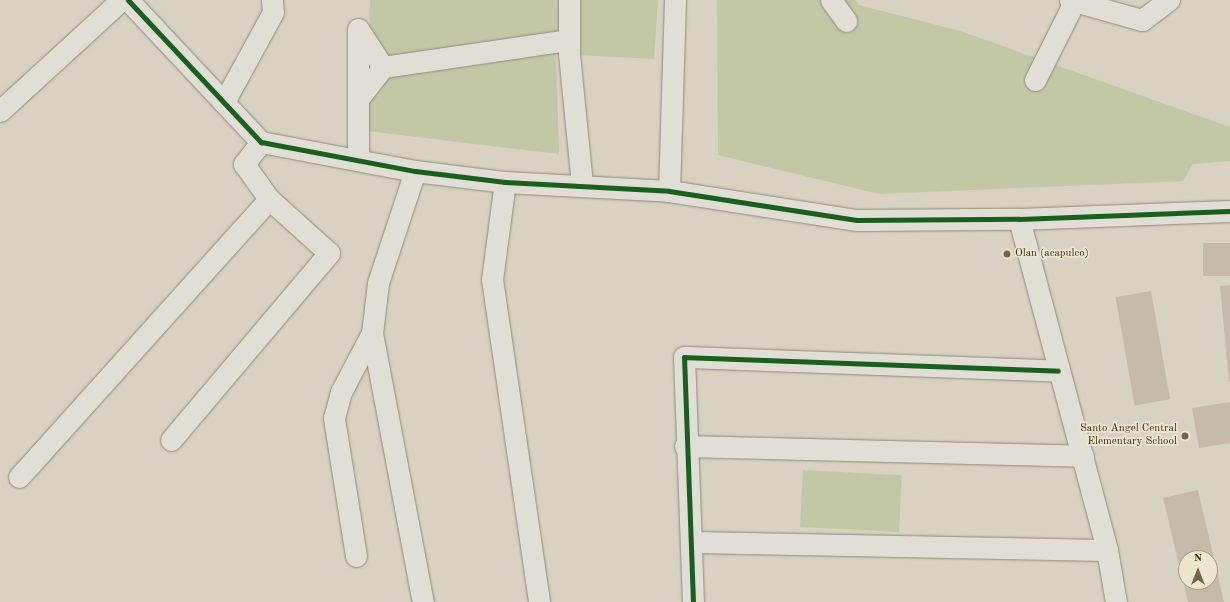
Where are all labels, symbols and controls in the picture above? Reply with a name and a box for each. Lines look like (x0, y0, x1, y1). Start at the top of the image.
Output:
place label: Olan (acapulco) (1015, 247, 1089, 261)
marker: Olan (acapulco) (1002, 249, 1012, 259)
place label: Santo Angel Central Elementary School (1080, 423, 1177, 449)
marker: Santo Angel Central Elementary School (1180, 431, 1190, 441)
north arrow (1178, 550, 1218, 590)
text: N (1194, 553, 1202, 564)

